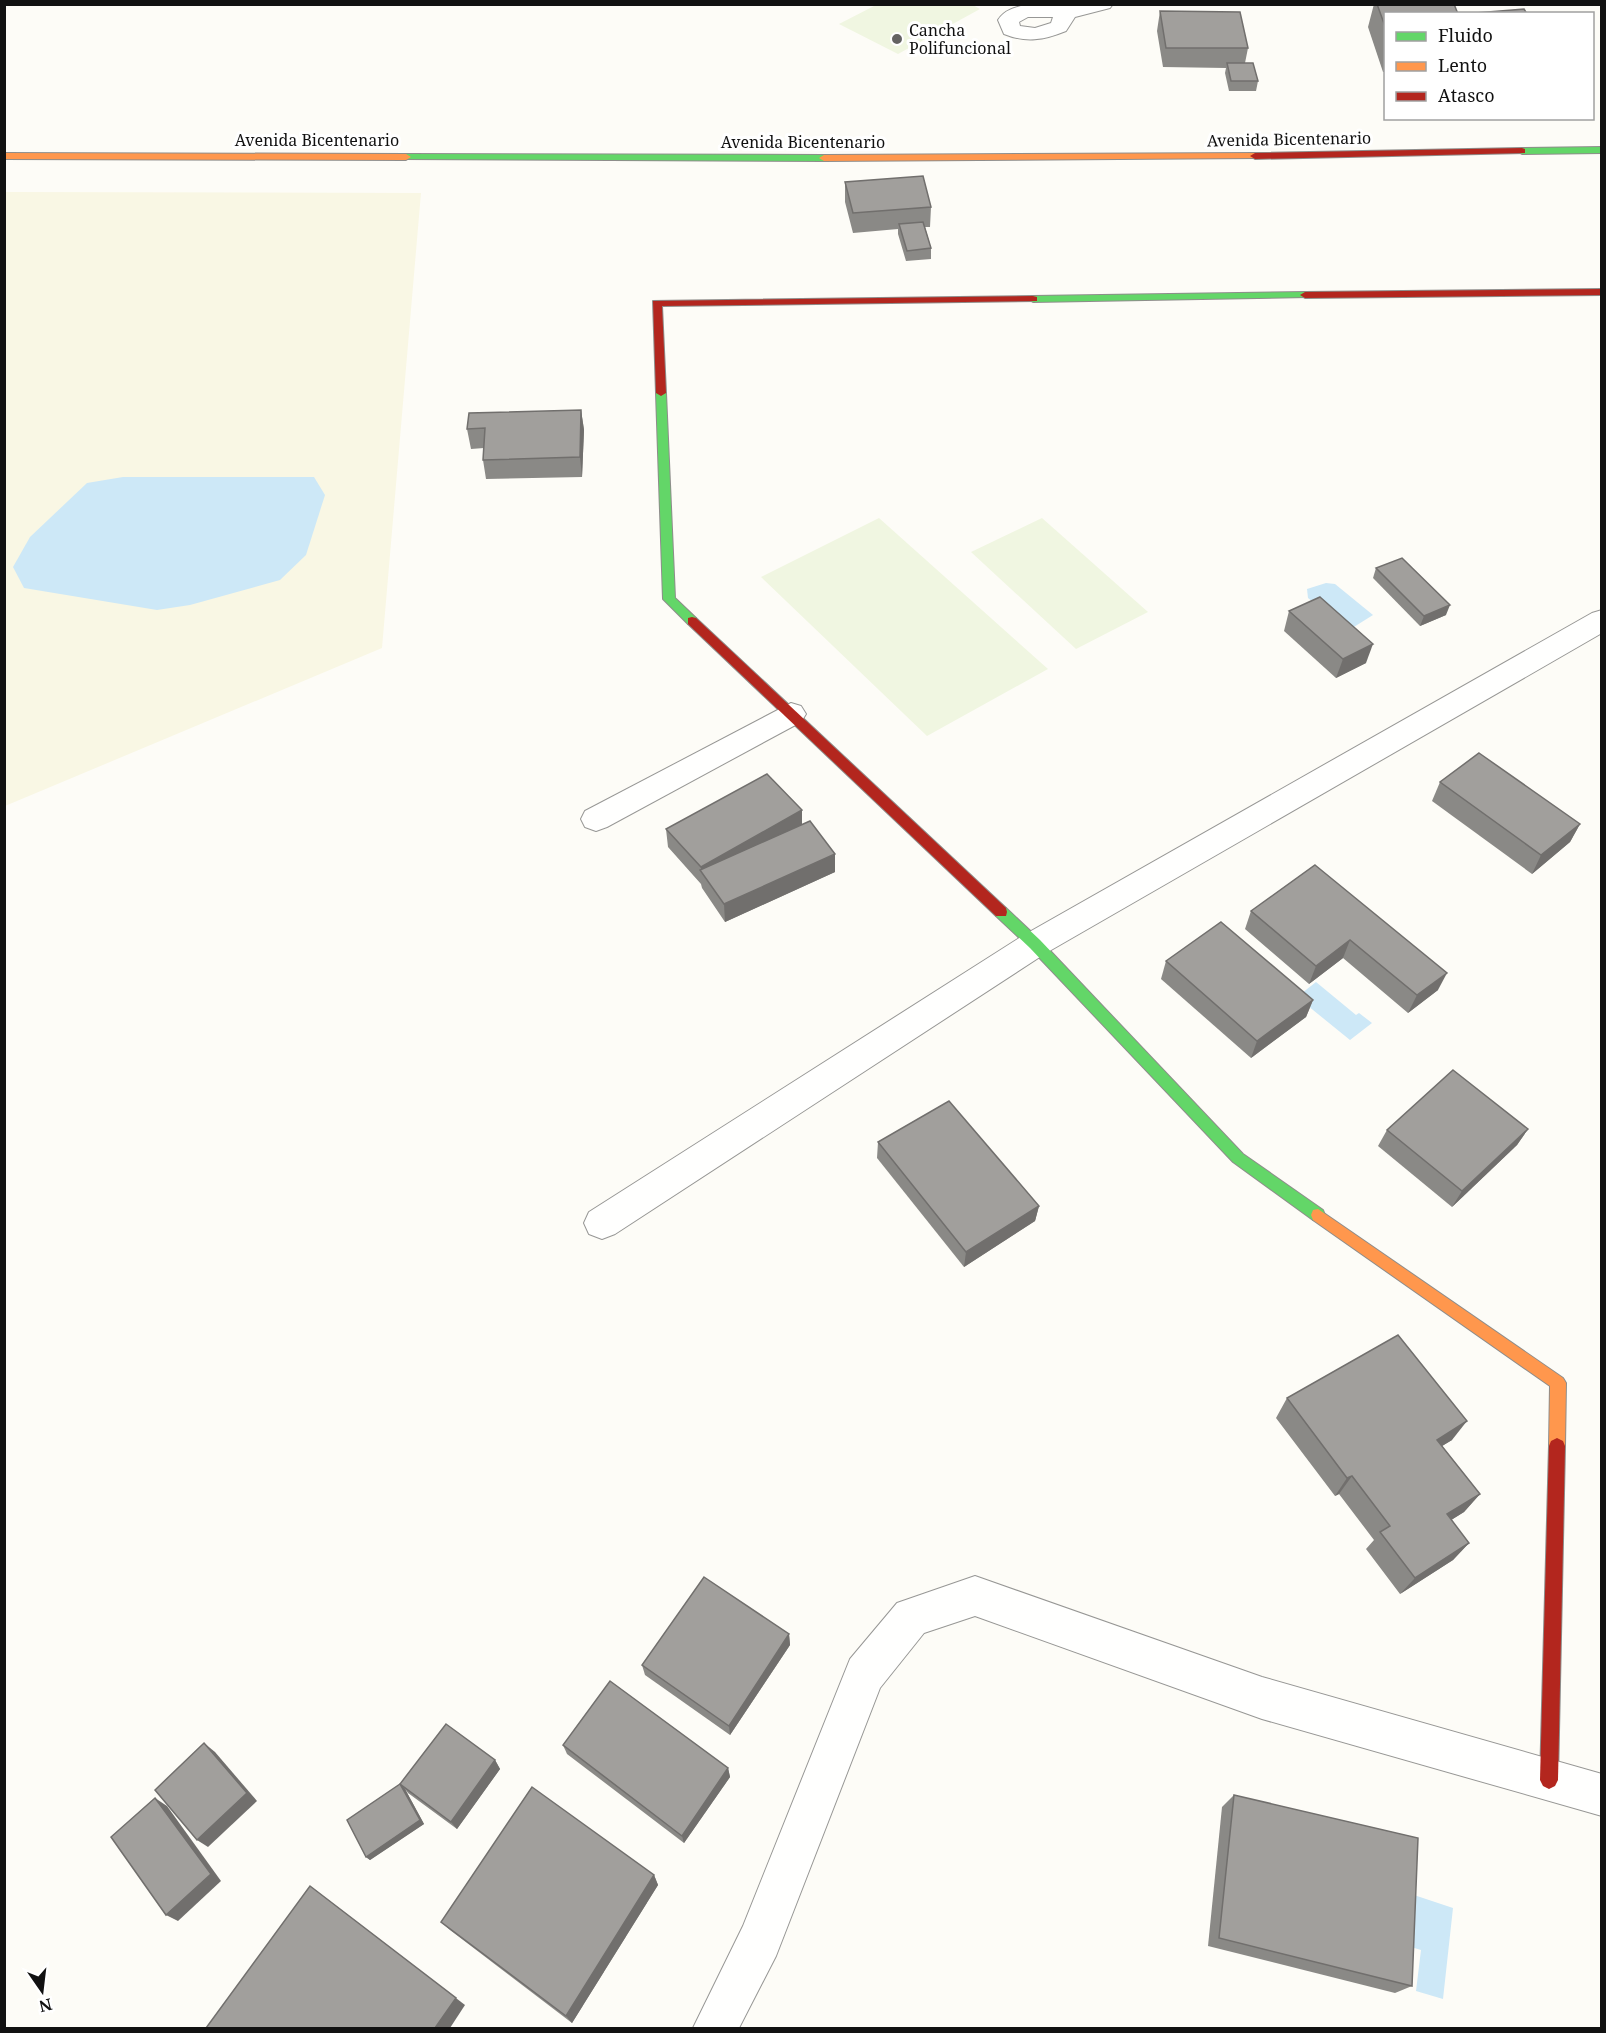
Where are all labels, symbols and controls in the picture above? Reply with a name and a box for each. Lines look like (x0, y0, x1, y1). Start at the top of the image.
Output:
legend (1384, 12, 1594, 120)
place label: Cancha Polifuncional (909, 19, 1011, 59)
text: Fluido (1438, 23, 1493, 47)
marker: Cancha Polifuncional (890, 32, 904, 46)
text: Lento (1438, 53, 1487, 77)
text: Atasco (1438, 83, 1495, 107)
street label: Avenida Bicentenario (1207, 127, 1371, 151)
street label: Avenida Bicentenario (235, 129, 399, 151)
street label: Avenida Bicentenario (721, 131, 885, 153)
north arrow (12, 1961, 72, 2021)
text: N (36, 1993, 54, 2018)

